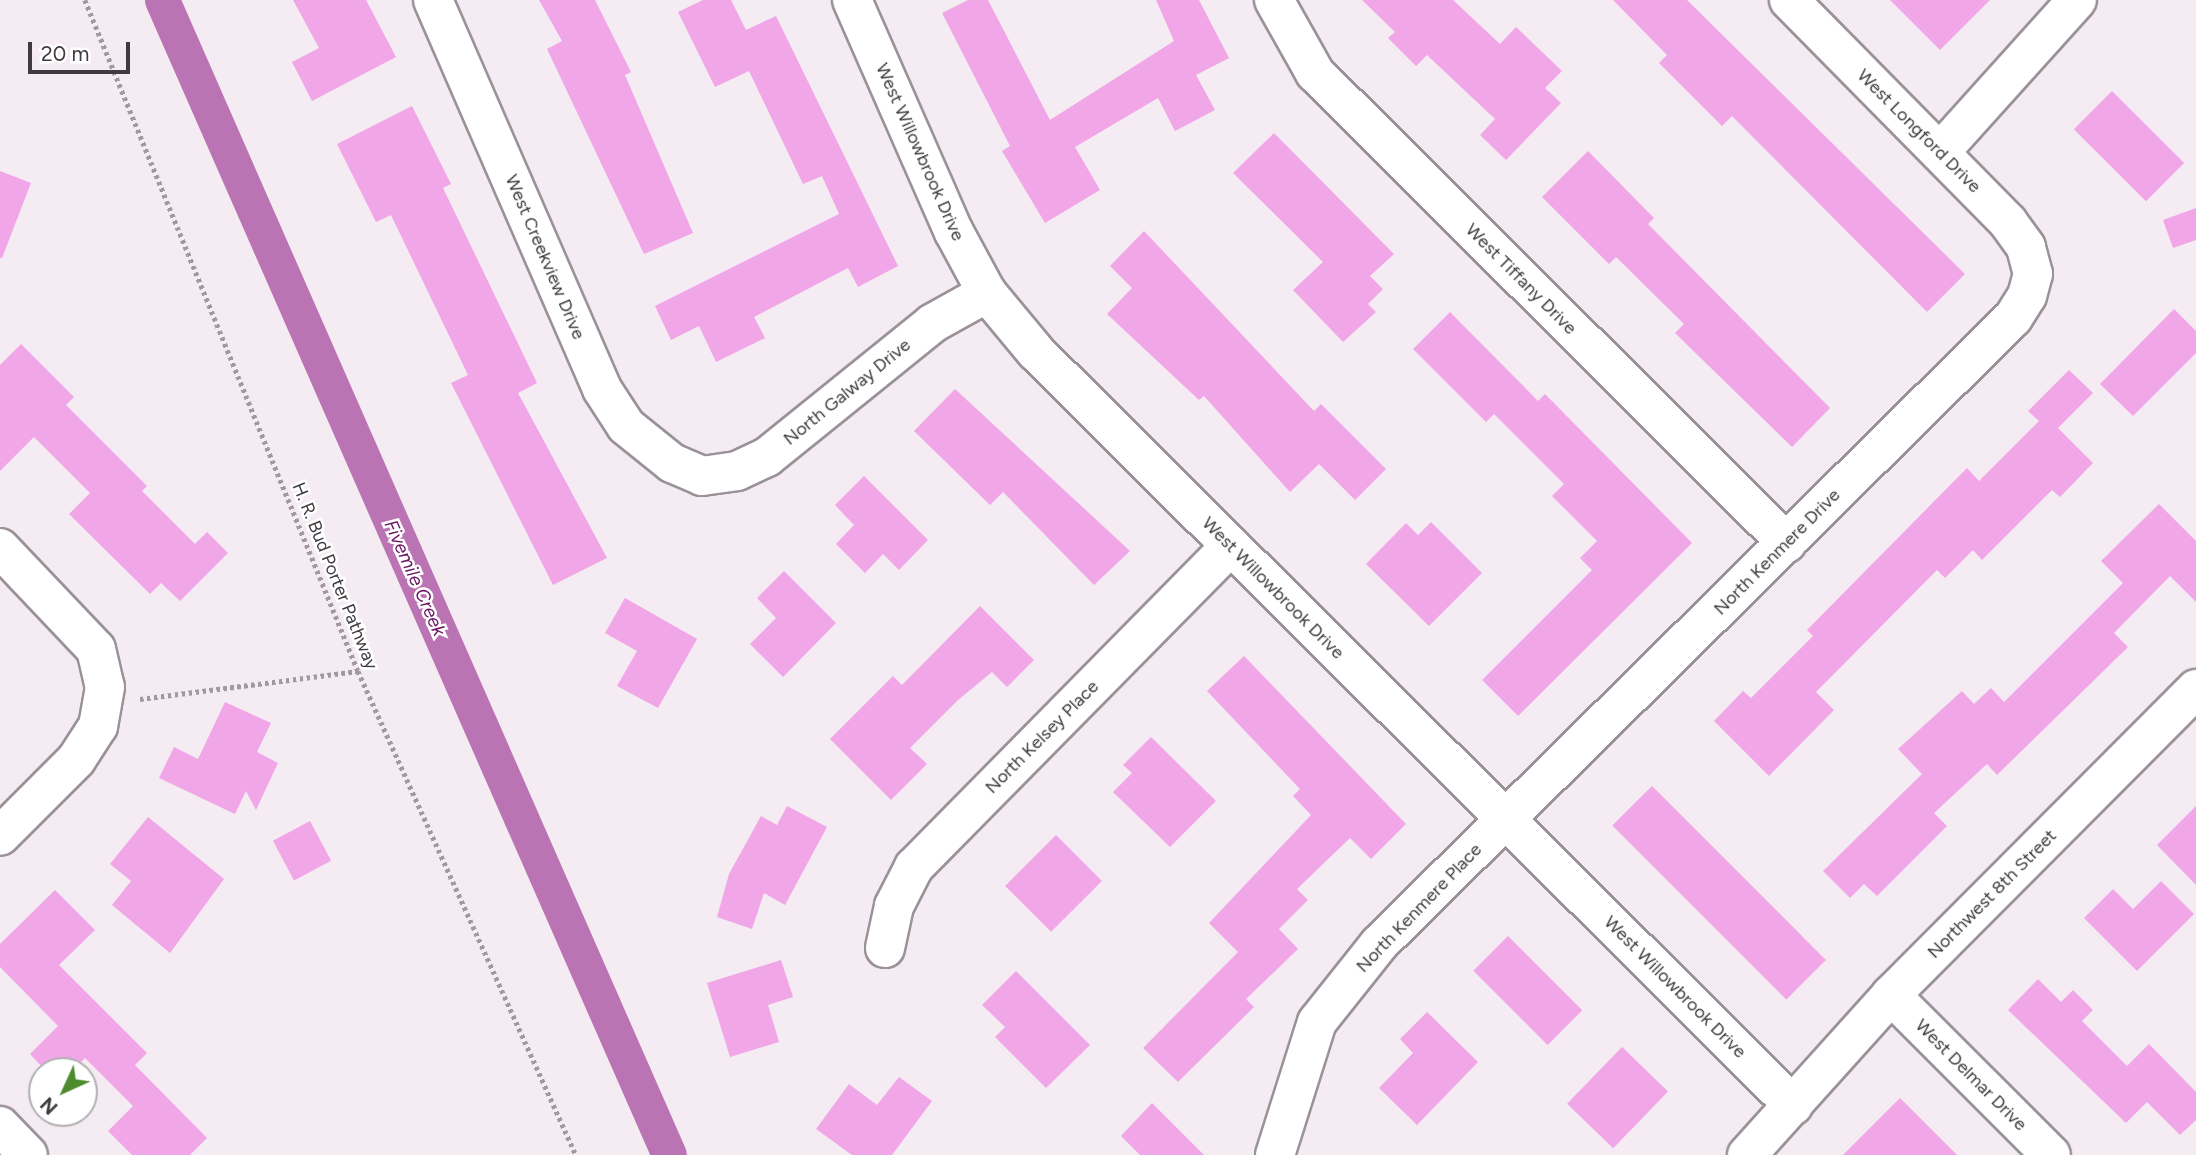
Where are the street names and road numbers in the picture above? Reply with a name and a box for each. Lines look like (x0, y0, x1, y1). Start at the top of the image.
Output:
street label: West Willowbrook Drive (871, 60, 969, 244)
street label: West Longford Drive (1853, 65, 1985, 197)
street label: West Creekview Drive (501, 171, 589, 343)
street label: West Tiffany Drive (1461, 219, 1581, 339)
street label: North Galway Drive (779, 334, 915, 450)
street label: H. R. Bud Porter Pathway (288, 479, 382, 673)
street label: North Kenmere Drive (1709, 484, 1845, 620)
street label: West Willowbrook Drive (1197, 512, 1349, 664)
street label: North Kelsey Place (981, 676, 1103, 798)
street label: Northwest 8th Street (1923, 825, 2061, 963)
street label: North Kenmere Place (1352, 839, 1486, 977)
street label: West Willowbrook Drive (1599, 911, 1751, 1063)
street label: West Delmar Drive (1911, 1015, 2031, 1135)

